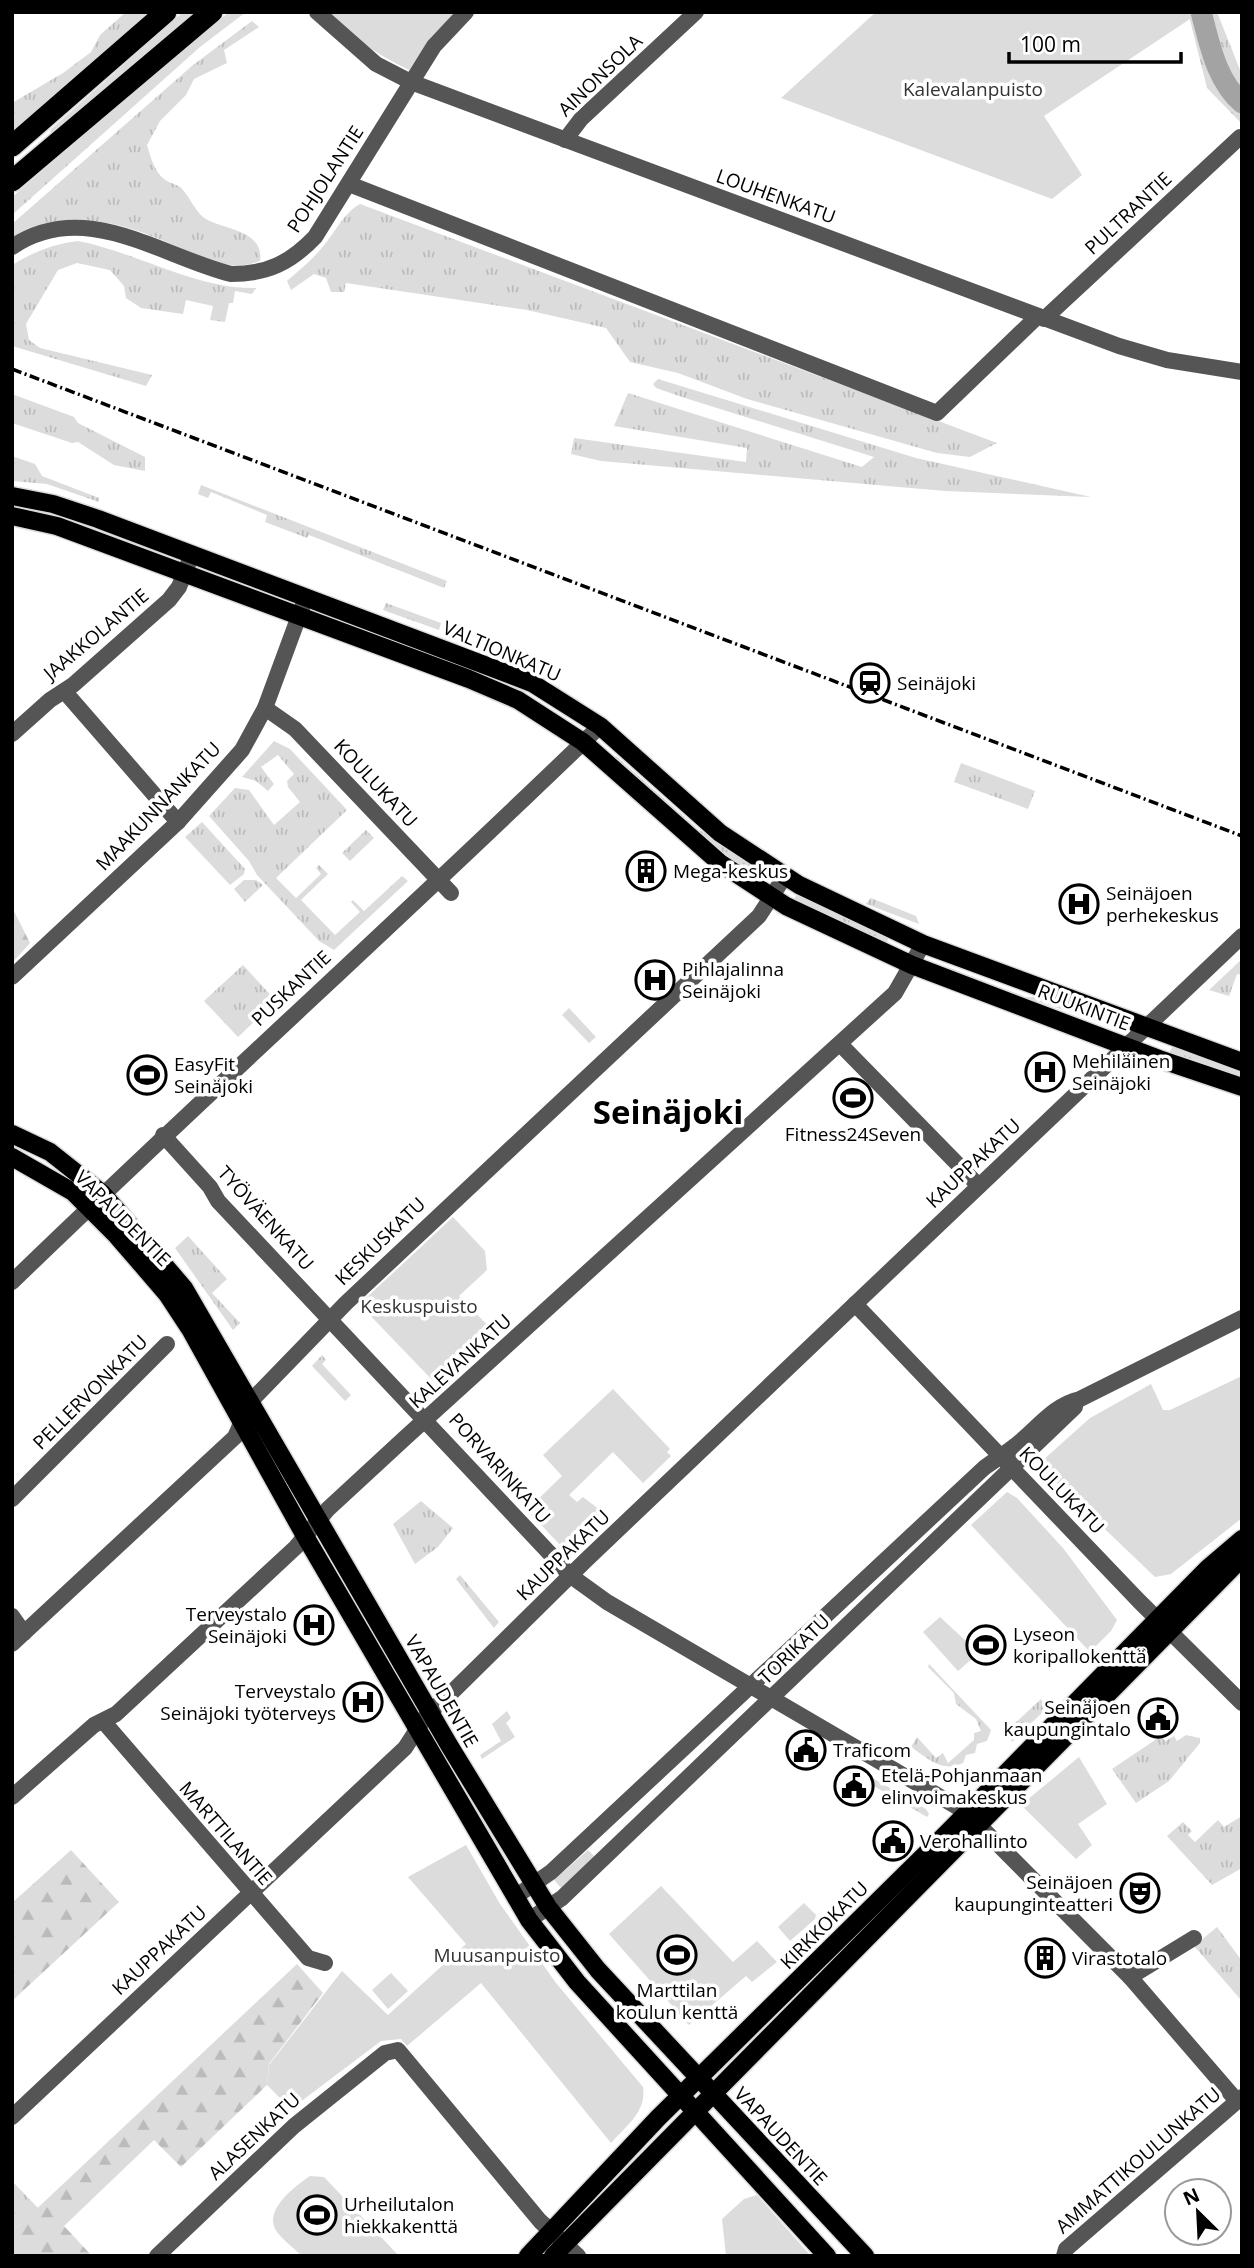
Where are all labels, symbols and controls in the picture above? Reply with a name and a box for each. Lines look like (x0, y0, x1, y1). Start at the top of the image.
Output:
scale bar (1009, 21, 1180, 65)
street label: AINONSOLA (552, 28, 648, 122)
text: 100 m (1020, 30, 1081, 58)
park label: Kalevalanpuisto (903, 76, 1043, 102)
street label: POHJOLANTIE (281, 120, 369, 238)
street label: LOUHENKATU (713, 162, 839, 230)
street label: PULTRANTIE (1079, 166, 1177, 260)
street label: JAAKKOLANTIE (36, 582, 154, 687)
street label: VALTIONKATU (439, 614, 565, 688)
station icon: Seinäjoki (849, 662, 891, 704)
place label: Seinäjoki (897, 670, 976, 696)
street label: KOULUKATU (328, 733, 424, 833)
street label: MAAKUNNANKATU (90, 736, 226, 876)
building icon: Mega-keskus (625, 850, 667, 892)
place label: Mega-keskus (673, 858, 788, 884)
place label: Seinäjoen perhekeskus (1106, 880, 1219, 928)
hospital icon: Seinäjoen perhekeskus (1058, 883, 1100, 925)
street label: PUSKANTIE (246, 944, 336, 1032)
place label: Pihlajalinna Seinäjoki (682, 956, 784, 1004)
hospital icon: Pihlajalinna Seinäjoki (634, 959, 676, 1001)
street label: RUUKINTIE (1034, 977, 1134, 1037)
place label: Mehiläinen Seinäjoki (1072, 1048, 1170, 1096)
place label: EasyFit Seinäjoki (174, 1051, 253, 1099)
hospital icon: Mehiläinen Seinäjoki (1024, 1051, 1066, 1093)
sports icon: EasyFit Seinäjoki (126, 1054, 168, 1096)
sports icon: Fitness24Seven (832, 1077, 874, 1119)
district label: Seinäjoki (593, 1089, 743, 1134)
street label: KAUPPAKATU (920, 1112, 1026, 1214)
place label: Fitness24Seven (785, 1121, 921, 1147)
street label: TYÖVÄENKATU (212, 1160, 320, 1276)
street label: VAPAUDENTIE (69, 1164, 177, 1272)
street label: KESKUSKATU (329, 1191, 431, 1291)
park label: Keskuspuisto (360, 1293, 478, 1319)
street label: KALEVANKATU (403, 1308, 517, 1414)
street label: PELLERVONKATU (27, 1329, 153, 1455)
street label: PORVARINKATU (443, 1407, 557, 1529)
street label: KOULUKATU (1014, 1441, 1110, 1539)
street label: KAUPPAKATU (511, 1504, 615, 1606)
place label: Terveystalo Seinäjoki (186, 1601, 287, 1649)
hospital icon: Terveystalo Seinäjoki (293, 1604, 335, 1646)
street label: TORIKATU (753, 1608, 835, 1690)
place label: Lyseon koripallokenttä (1013, 1621, 1147, 1669)
sports icon: Lyseon koripallokenttä (965, 1624, 1007, 1666)
street label: VAPAUDENTIE (399, 1630, 485, 1752)
place label: Terveystalo Seinäjoki työterveys (160, 1678, 336, 1726)
hospital icon: Terveystalo Seinäjoki työterveys (342, 1681, 384, 1723)
place label: Seinäjoen kaupungintalo (1004, 1694, 1131, 1742)
public building icon: Seinäjoen kaupungintalo (1137, 1697, 1179, 1739)
public building icon: Traficom (785, 1729, 827, 1771)
place label: Traficom (833, 1737, 911, 1763)
place label: Etelä-Pohjanmaan elinvoimakeskus (881, 1762, 1042, 1810)
public building icon: Etelä-Pohjanmaan elinvoimakeskus (833, 1765, 875, 1807)
street label: MARTTILANTIE (174, 1776, 278, 1890)
public building icon: Verohallinto (872, 1820, 914, 1862)
place label: Verohallinto (920, 1828, 1028, 1854)
place label: Seinäjoen kaupunginteatteri (954, 1869, 1113, 1917)
theatre icon: Seinäjoen kaupunginteatteri (1119, 1872, 1161, 1914)
street label: KIRKKOKATU (774, 1875, 874, 1975)
street label: KAUPPAKATU (106, 1899, 212, 2001)
sports icon: Marttilan koulun kenttä (656, 1934, 698, 1976)
building icon: Virastotalo (1024, 1937, 1066, 1979)
park label: Muusanpuisto (434, 1942, 561, 1968)
place label: Virastotalo (1072, 1945, 1167, 1971)
place label: Marttilan koulun kenttä (616, 1977, 738, 2025)
street label: VAPAUDENTIE (729, 2081, 833, 2191)
street label: AMMATTIKOULUNKATU (1051, 2082, 1225, 2238)
street label: ALASENKATU (202, 2087, 306, 2185)
north arrow (1163, 2177, 1233, 2247)
place label: Urheilutalon hiekkakenttä (344, 2191, 458, 2239)
sports icon: Urheilutalon hiekkakenttä (296, 2194, 338, 2236)

